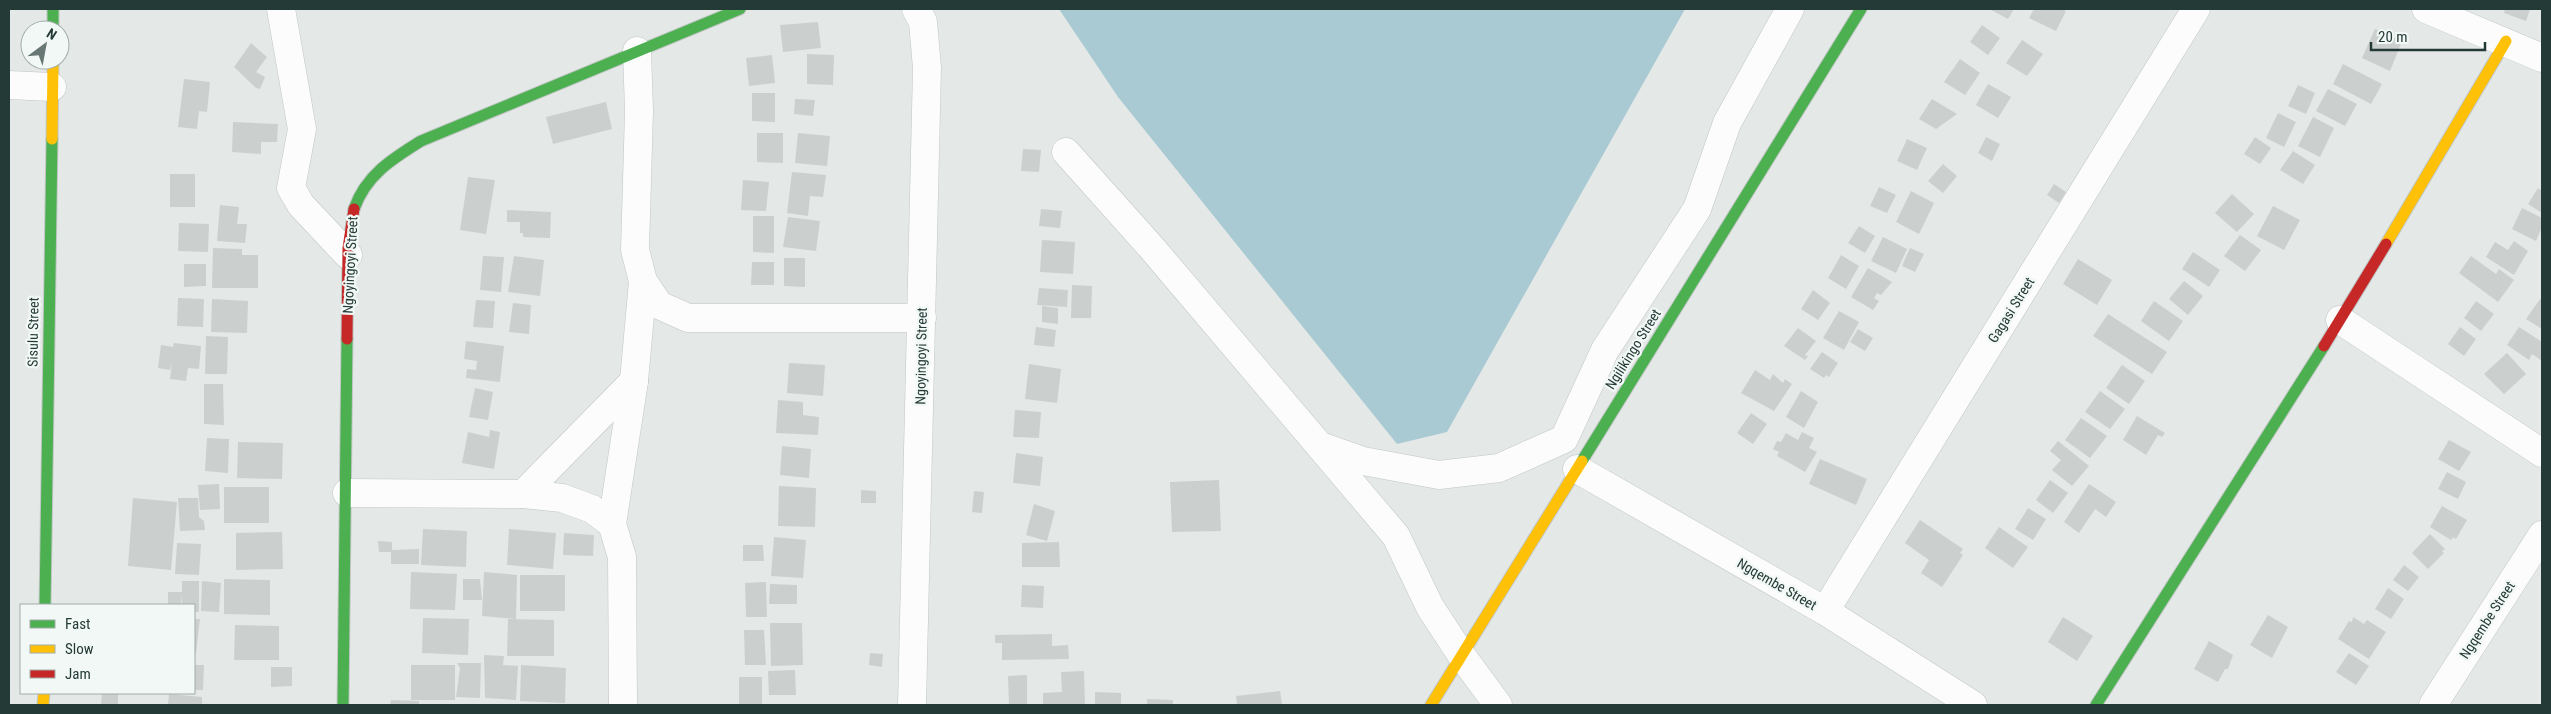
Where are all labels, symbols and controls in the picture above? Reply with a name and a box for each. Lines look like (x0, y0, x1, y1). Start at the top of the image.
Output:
north arrow (20, 20, 70, 70)
scale bar (2371, 20, 2485, 52)
text: N (44, 25, 60, 43)
text: 20 m (2378, 28, 2408, 46)
street label: Ngoyingoyi Street (339, 216, 361, 314)
street label: Gagasi Street (1985, 274, 2037, 346)
street label: Sisulu Street (24, 297, 42, 367)
street label: Ngilikingo Street (1602, 306, 1664, 392)
street label: Ngoyingoyi Street (912, 307, 930, 405)
street label: Ngqembe Street (1734, 555, 1820, 613)
street label: Ngqembe Street (2456, 578, 2518, 662)
legend (20, 604, 195, 694)
text: Fast (65, 615, 90, 633)
text: Slow (65, 640, 94, 658)
text: Jam (65, 665, 91, 683)

